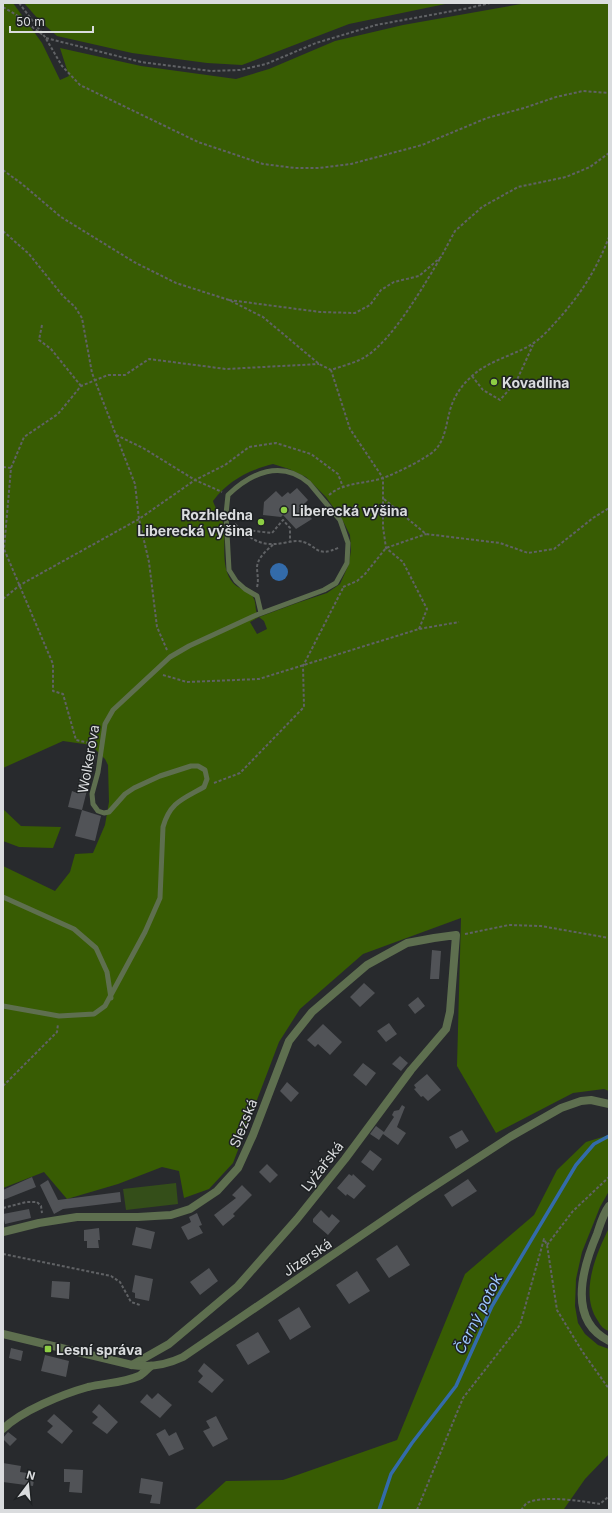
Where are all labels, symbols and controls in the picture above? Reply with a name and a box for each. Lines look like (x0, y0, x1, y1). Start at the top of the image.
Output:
scale bar (10, 8, 93, 34)
text: 50 m (16, 14, 45, 29)
place label: Kovadlina (502, 374, 570, 391)
marker: Kovadlina (489, 377, 499, 387)
place label: Liberecká výšina (292, 502, 408, 519)
marker: Liberecká výšina (279, 505, 289, 515)
place label: Rozhledna Liberecká výšina (137, 506, 253, 539)
marker: Rozhledna Liberecká výšina (256, 517, 266, 527)
street label: Wolkerova (74, 723, 102, 795)
street label: Slezská (226, 1096, 260, 1150)
street label: Lyžařská (297, 1138, 347, 1194)
street label: Jizerská (279, 1234, 335, 1280)
water label: Černý potok (450, 1270, 507, 1357)
place label: Lesní správa (56, 1341, 142, 1358)
marker: Lesní správa (43, 1344, 53, 1354)
north arrow (8, 1465, 48, 1505)
text: N (25, 1468, 37, 1483)

